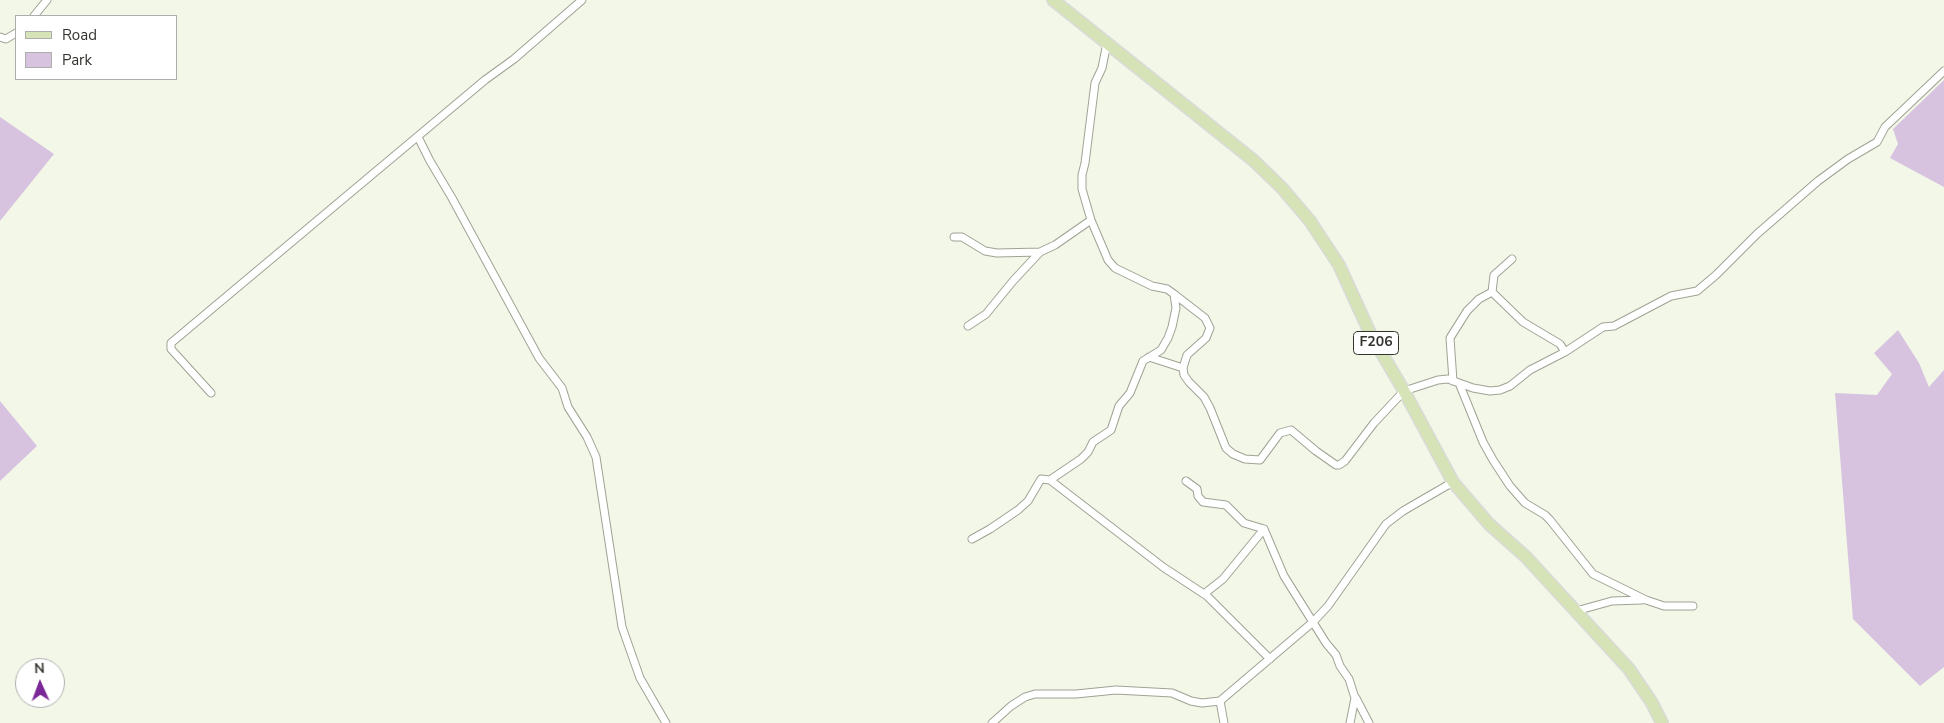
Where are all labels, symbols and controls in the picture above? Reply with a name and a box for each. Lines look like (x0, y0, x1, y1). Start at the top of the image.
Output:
legend (15, 15, 178, 80)
text: Road (62, 25, 97, 45)
text: Park (62, 50, 92, 70)
road number: F206 (1354, 332, 1398, 354)
north arrow (15, 658, 65, 708)
text: N (34, 659, 45, 678)

